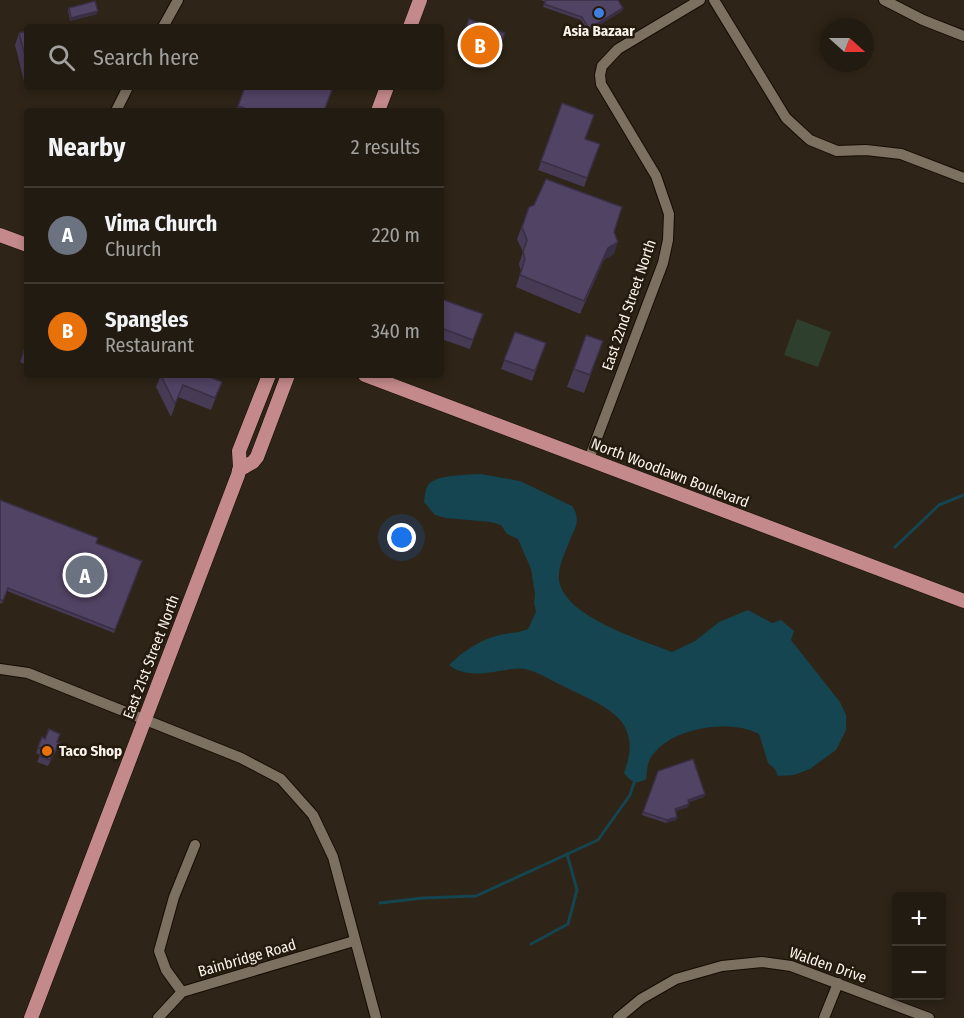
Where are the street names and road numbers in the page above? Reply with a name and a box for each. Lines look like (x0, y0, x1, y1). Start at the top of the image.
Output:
street label: East 22nd Street North (598, 237, 660, 373)
street label: North Woodlawn Boulevard (588, 435, 752, 511)
street label: East 21st Street North (119, 592, 183, 722)
street label: Bainbridge Road (196, 935, 298, 981)
street label: Walden Drive (787, 943, 869, 987)

